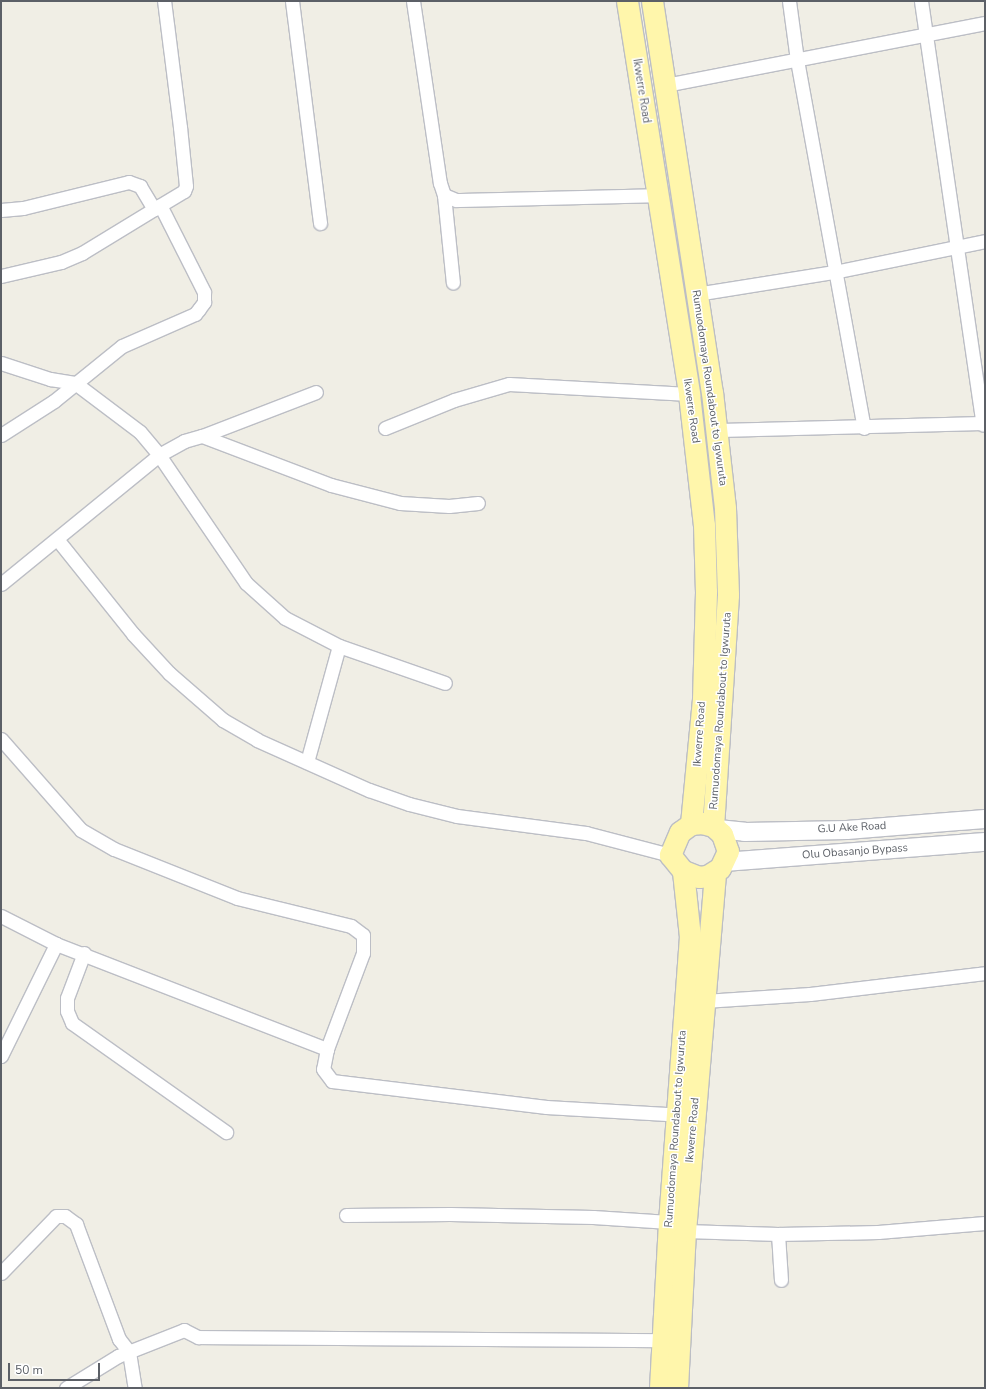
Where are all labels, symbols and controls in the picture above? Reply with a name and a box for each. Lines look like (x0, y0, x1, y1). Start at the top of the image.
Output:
street label: Ikwerre Road (629, 58, 653, 124)
street label: Rumuodomaya Roundabout to Igwuruta (689, 289, 729, 487)
street label: Ikwerre Road (680, 378, 702, 444)
street label: Rumuodomaya Roundabout to Igwuruta (708, 612, 734, 810)
street label: Ikwerre Road (691, 701, 709, 767)
street label: G.U Ake Road (817, 820, 887, 836)
street label: Olu Obasanjo Bypass (802, 842, 908, 862)
street label: Rumuodomaya Roundabout to Igwuruta (663, 1030, 689, 1228)
street label: Ikwerre Road (684, 1097, 702, 1163)
scale bar (10, 1355, 102, 1381)
text: 50 m (15, 1362, 43, 1378)

